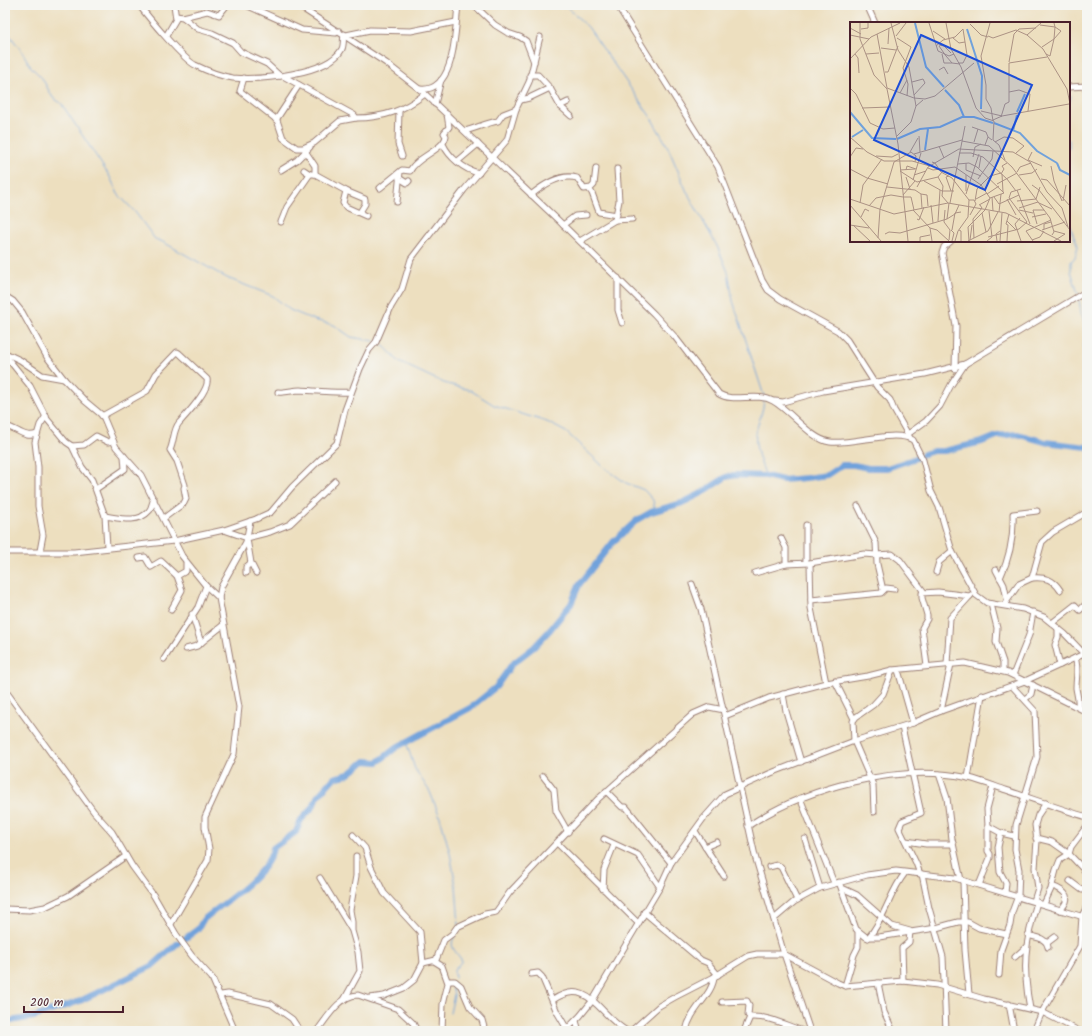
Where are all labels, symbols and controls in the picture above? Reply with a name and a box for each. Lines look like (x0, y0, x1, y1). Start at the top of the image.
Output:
inset map (850, 22, 1070, 242)
scale bar (24, 988, 123, 1014)
text: 200 m (30, 993, 64, 1012)

